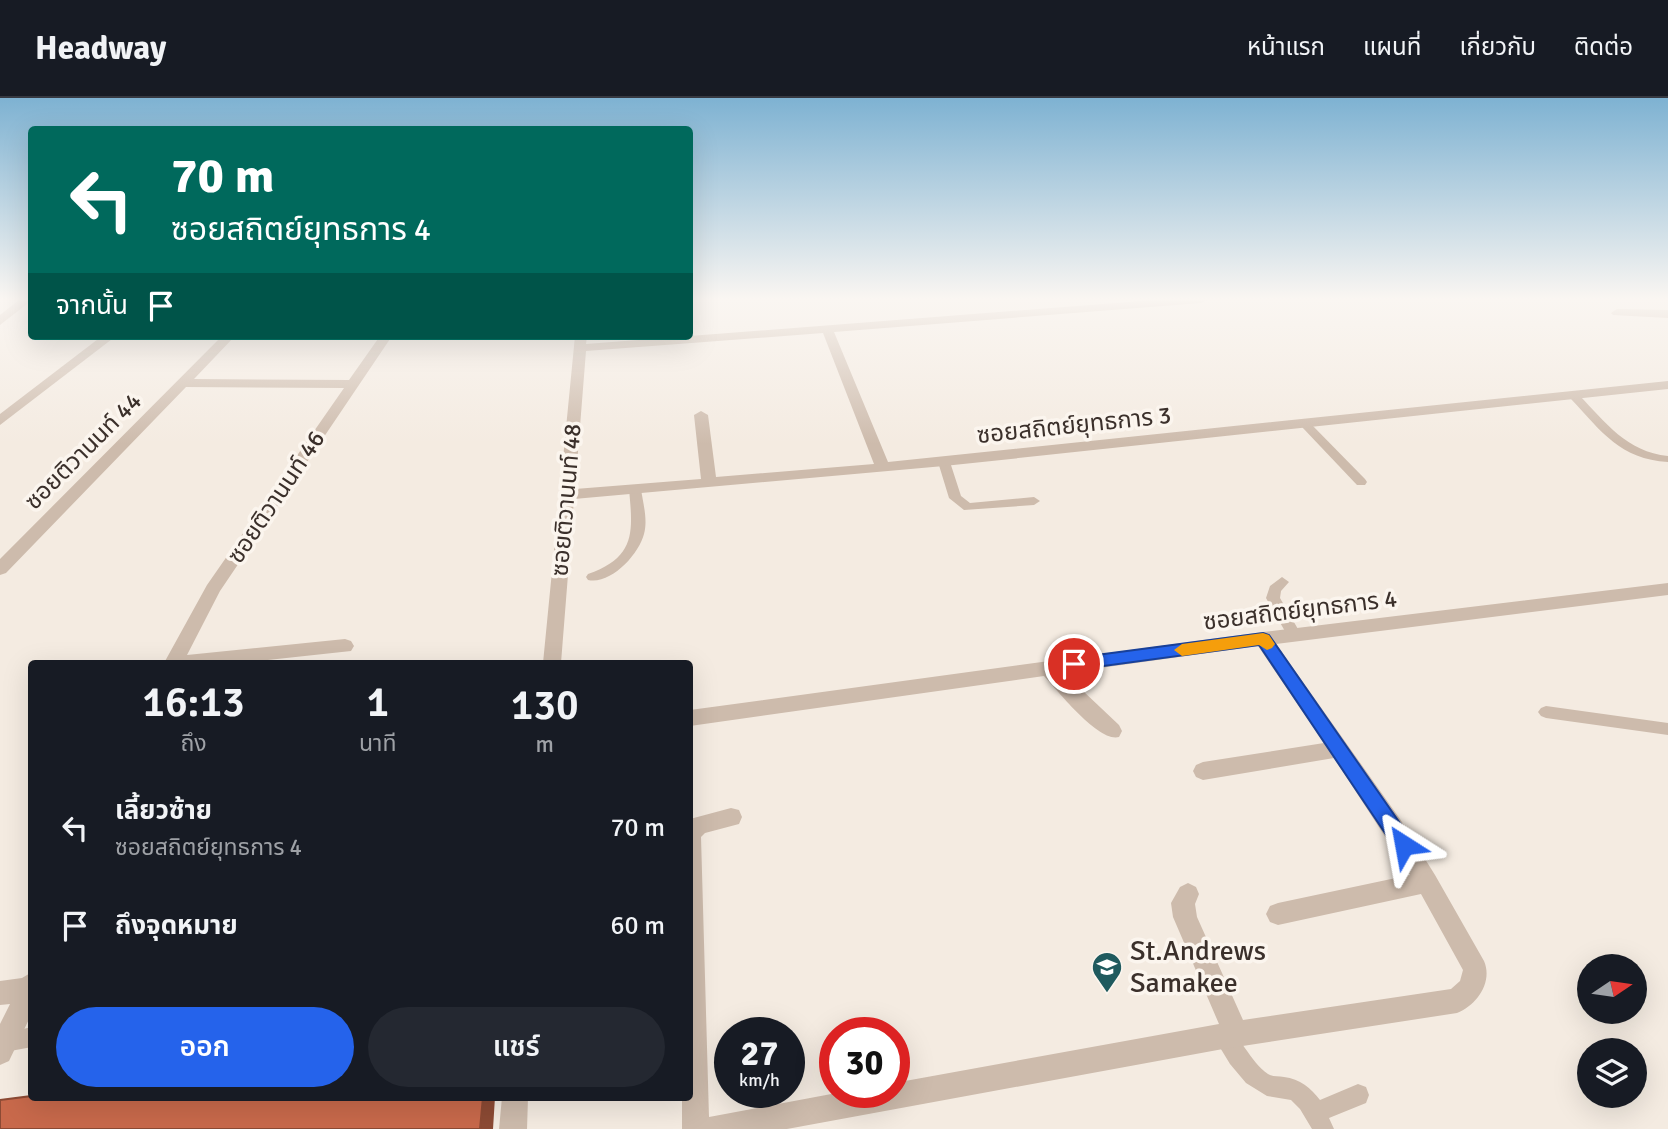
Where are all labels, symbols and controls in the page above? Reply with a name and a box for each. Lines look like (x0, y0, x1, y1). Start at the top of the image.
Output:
text: Headway (35, 28, 166, 69)
text: หน้าแรก (1247, 32, 1325, 62)
text: แผนที่ (1363, 32, 1421, 62)
text: เกี่ยวกับ (1459, 32, 1536, 62)
text: ติดต่อ (1574, 32, 1633, 62)
text: 70 m (171, 146, 274, 206)
icon: left (56, 154, 147, 245)
text: ซอยสถิตย์ยุทธการ 4 (171, 210, 431, 249)
icon: arrive (142, 287, 180, 325)
text: จากนั้น (56, 290, 128, 322)
street label: ซอยติวานนท์ 44 (18, 386, 148, 516)
street label: ซอยสถิตย์ยุทธการ 3 (975, 400, 1173, 450)
street label: ซอยติวานนท์ 48 (544, 422, 588, 578)
street label: ซอยติวานนท์ 46 (221, 425, 331, 569)
street label: ซอยสถิตย์ยุทธการ 4 (1201, 583, 1399, 637)
pin (1044, 634, 1104, 694)
icon: arrive (1055, 645, 1093, 683)
text: 16:13 (142, 677, 245, 728)
text: 1 (366, 677, 389, 728)
text: 130 (511, 680, 579, 731)
text: ถึง (180, 729, 207, 758)
text: นาที (359, 729, 396, 758)
text: m (536, 730, 554, 759)
text: เลี้ยวซ้าย (115, 795, 212, 827)
position arrow (1367, 808, 1441, 882)
icon: left (56, 809, 94, 847)
text: 70 m (610, 812, 665, 844)
text: ซอยสถิตย์ยุทธการ 4 (115, 833, 302, 862)
icon: arrive (56, 907, 94, 945)
text: ถึงจุดหมาย (115, 910, 238, 942)
text: 60 m (610, 910, 665, 942)
place label: St.Andrews Samakee (1130, 934, 1266, 1000)
school or university icon: St.Andrews Samakee (1090, 950, 1124, 994)
north arrow (1577, 954, 1647, 1024)
map controls (1577, 954, 1647, 1108)
button: ออก (56, 1007, 354, 1087)
button: แชร์ (368, 1007, 665, 1087)
speed limit sign: 30 (819, 1017, 910, 1108)
text: 27 (741, 1032, 778, 1075)
button: layers (1577, 1038, 1647, 1108)
text: km/h (739, 1069, 780, 1091)

